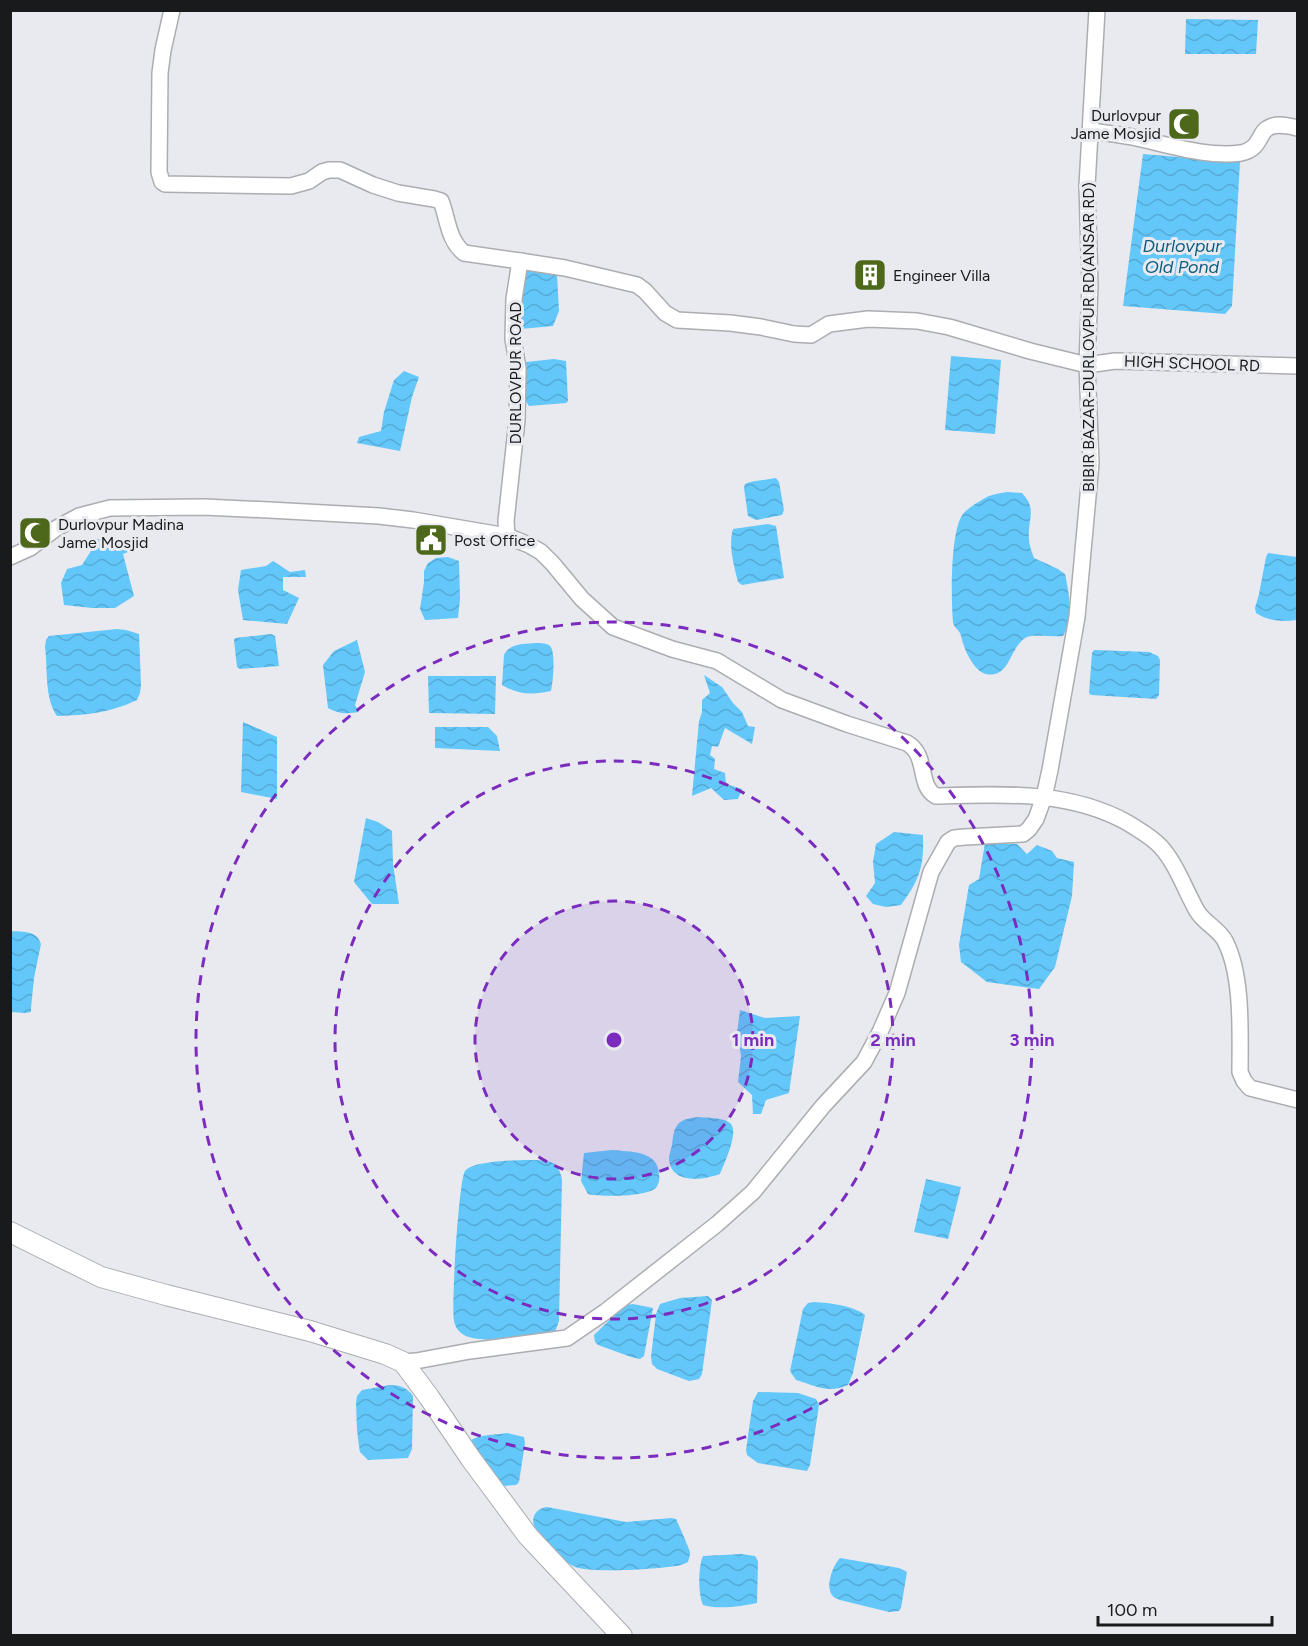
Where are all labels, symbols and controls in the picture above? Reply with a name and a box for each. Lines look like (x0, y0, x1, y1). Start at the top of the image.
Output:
place label: Durlovpur Jame Mosjid (1071, 106, 1162, 143)
mosque icon: Durlovpur Jame Mosjid (1166, 106, 1202, 142)
street label: BIBIR BAZAR-DURLOVPUR RD(ANSAR RD) (1079, 182, 1098, 492)
water label: Durlovpur Old Pond (1143, 235, 1222, 278)
building icon: Engineer Villa (852, 257, 888, 293)
place label: Engineer Villa (893, 266, 990, 285)
street label: DURLOVPUR ROAD (506, 302, 525, 444)
street label: HIGH SCHOOL RD (1124, 352, 1260, 375)
mosque icon: Durlovpur Madina Jame Mosjid (17, 515, 53, 551)
place label: Durlovpur Madina Jame Mosjid (58, 515, 184, 552)
public building icon: Post Office (413, 522, 449, 558)
place label: Post Office (454, 531, 535, 550)
text: 1 min (732, 1029, 774, 1051)
text: 2 min (870, 1029, 916, 1051)
text: 3 min (1010, 1029, 1054, 1051)
centre of rings (604, 1030, 624, 1050)
scale bar (1098, 1589, 1272, 1627)
text: 100 m (1107, 1599, 1157, 1621)

